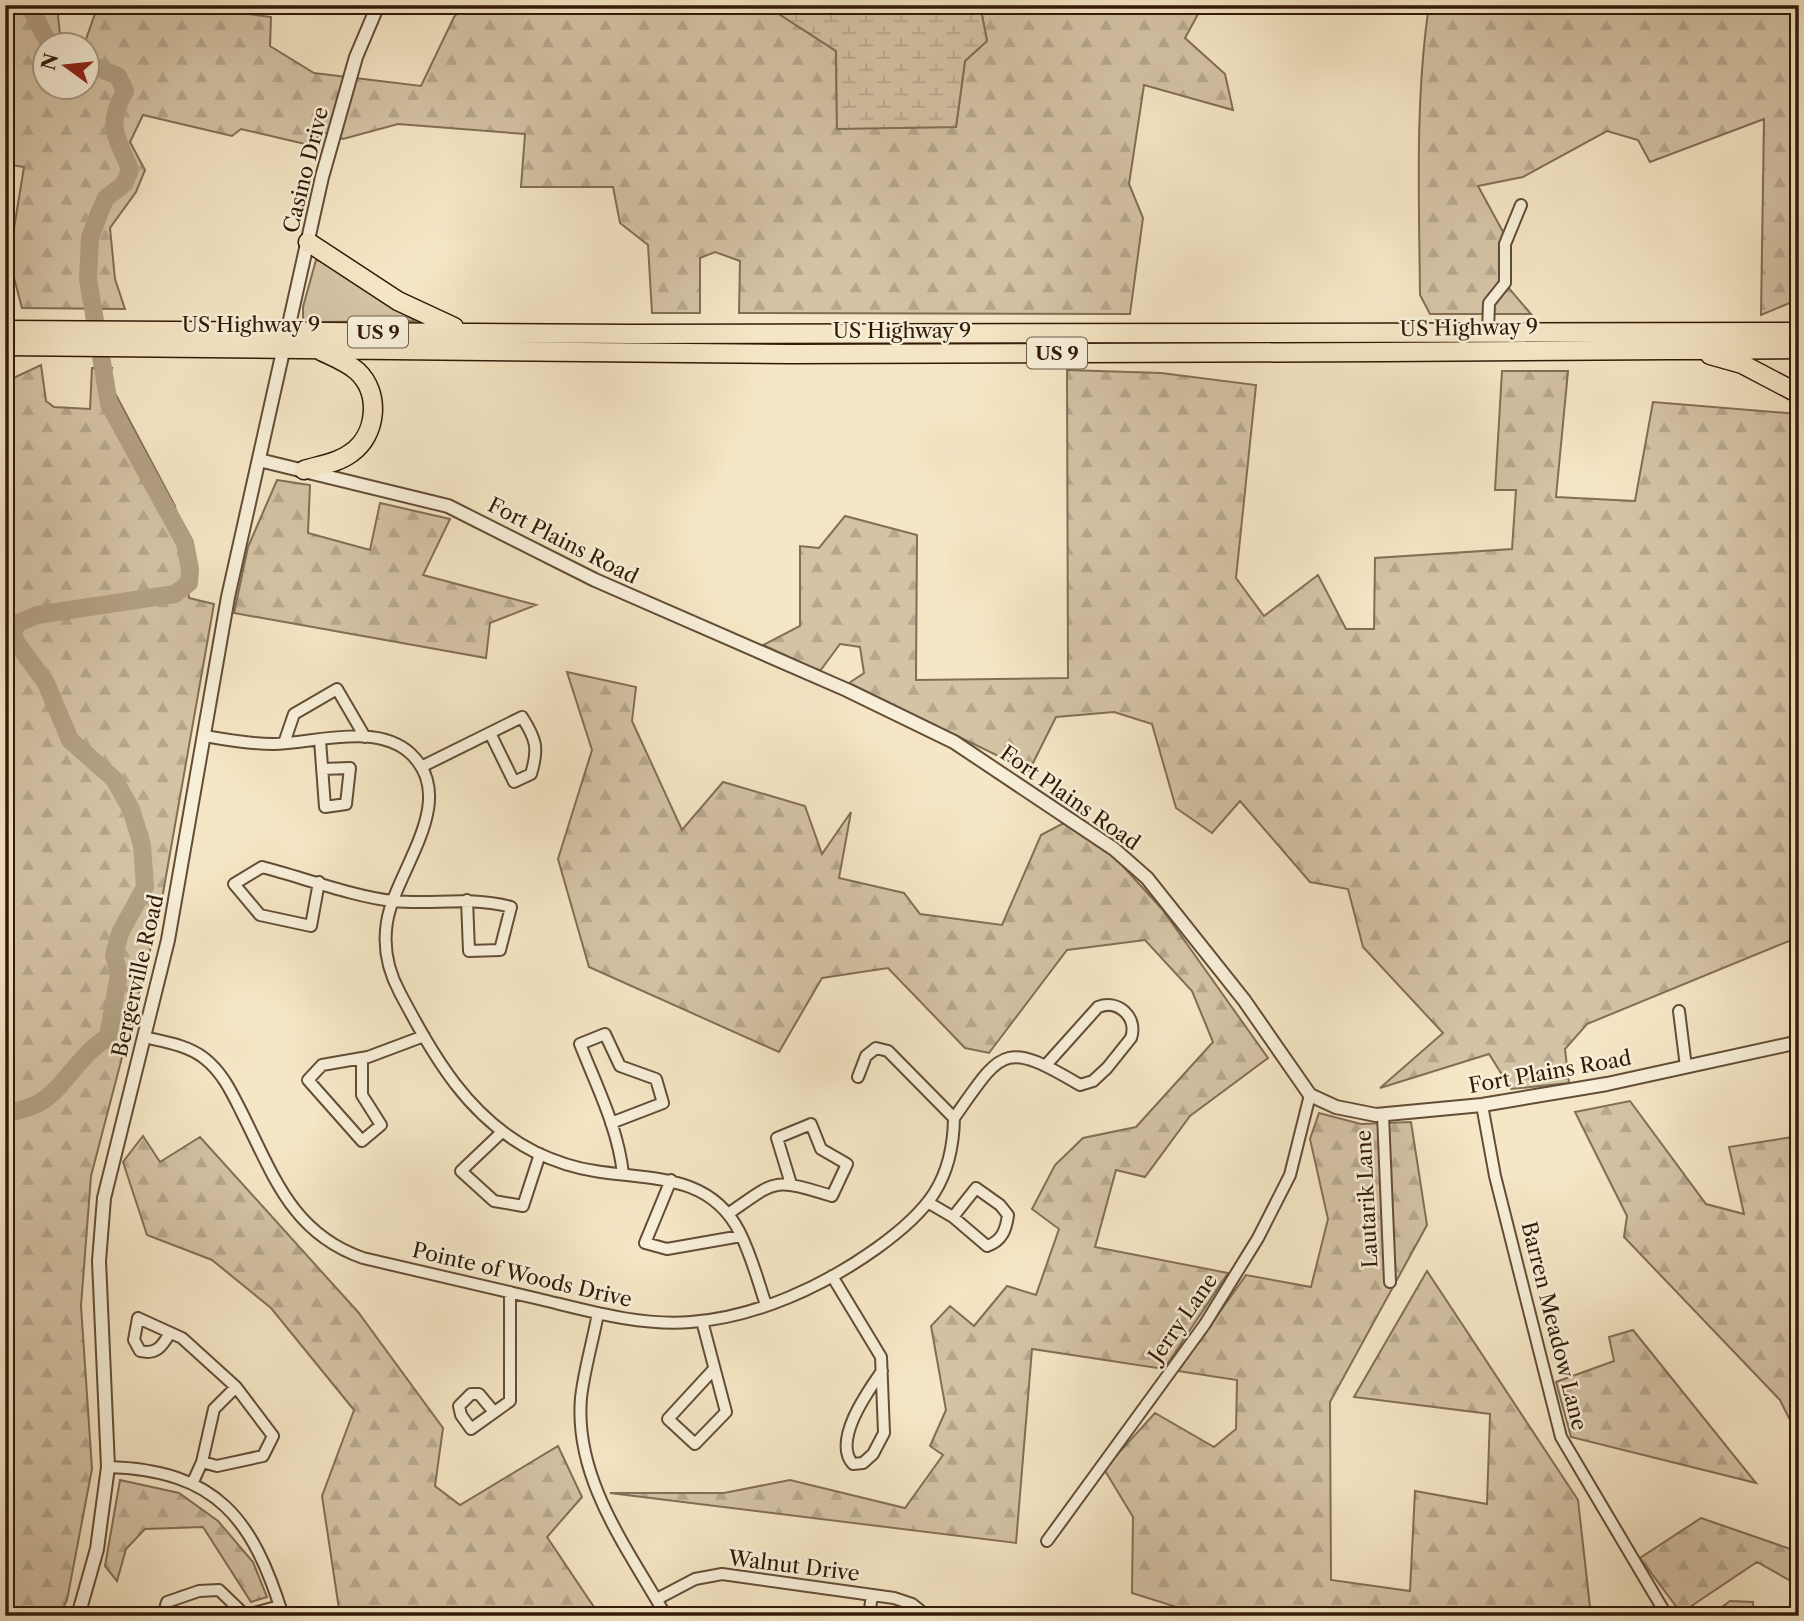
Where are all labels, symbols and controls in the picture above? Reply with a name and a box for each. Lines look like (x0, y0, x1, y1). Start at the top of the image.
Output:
north arrow (32, 32, 102, 102)
text: N (37, 51, 63, 73)
street label: Casino Drive (278, 104, 333, 235)
street label: US Highway 9 (182, 312, 320, 337)
street label: US Highway 9 (1399, 314, 1539, 341)
road number: US 9 (348, 316, 408, 348)
street label: US Highway 9 (833, 318, 971, 343)
road number: US 9 (1027, 338, 1087, 368)
street label: Fort Plains Road (484, 492, 643, 589)
street label: Fort Plains Road (996, 740, 1145, 855)
street label: Bergerville Road (107, 892, 168, 1060)
street label: Fort Plains Road (1467, 1045, 1633, 1098)
street label: Lautarik Lane (1350, 1129, 1383, 1269)
street label: Barren Meadow Lane (1516, 1219, 1593, 1433)
street label: Pointe of Woods Drive (410, 1237, 634, 1312)
street label: Jerry Lane (1141, 1268, 1222, 1370)
street label: Walnut Drive (726, 1545, 861, 1586)

